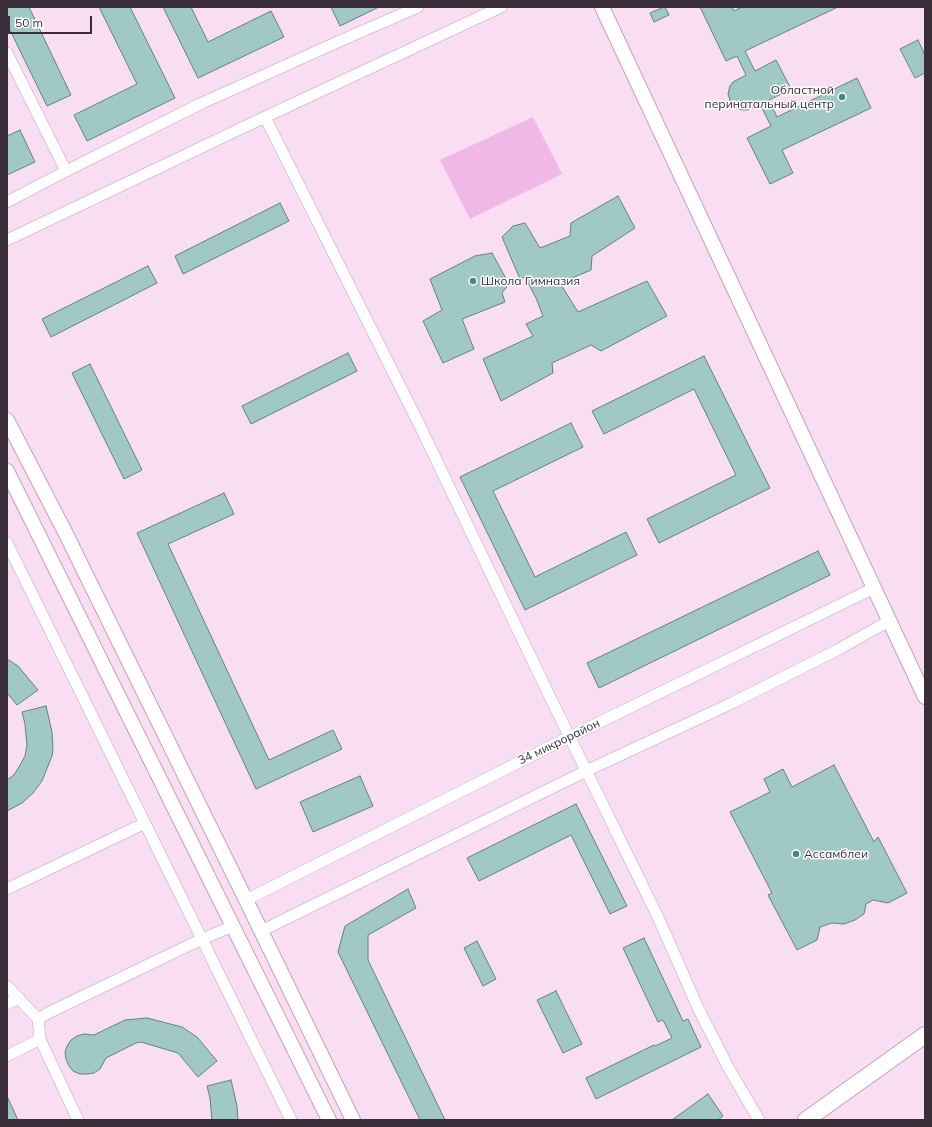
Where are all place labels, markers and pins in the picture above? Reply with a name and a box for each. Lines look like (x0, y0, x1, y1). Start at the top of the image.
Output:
place label: Областной перинатальный центр (705, 83, 834, 111)
marker: Областной перинатальный центр (837, 92, 847, 102)
place label: Школа Гимназия (481, 274, 580, 288)
marker: Школа Гимназия (468, 276, 478, 286)
place label: Ассамблеи (804, 847, 868, 861)
marker: Ассамблеи (791, 849, 801, 859)

